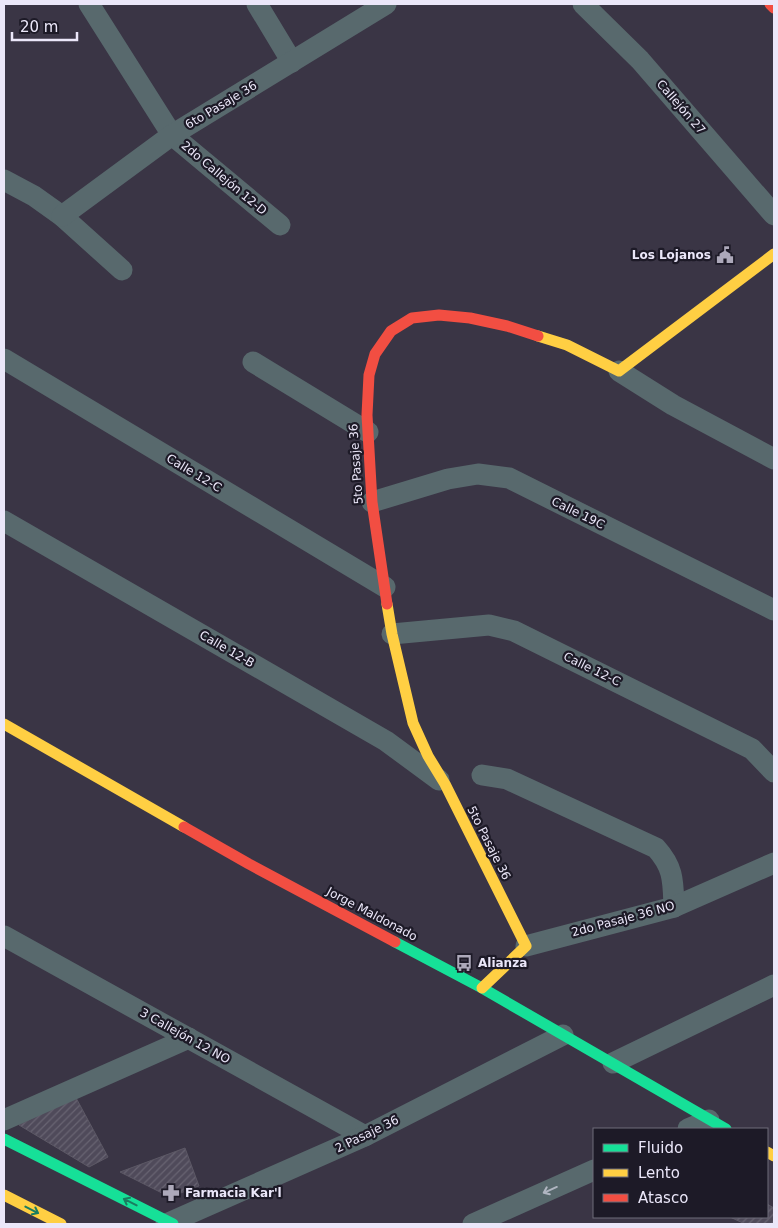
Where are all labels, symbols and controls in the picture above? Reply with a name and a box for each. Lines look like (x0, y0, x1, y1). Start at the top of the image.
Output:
scale bar (12, 10, 78, 42)
text: 20 m (20, 18, 58, 36)
street label: Callejón 27 (654, 77, 708, 137)
street label: 6to Pasaje 36 (183, 78, 259, 132)
street label: 2do Callejón 12-D (178, 138, 270, 218)
public building icon: Los Lojanos (715, 245, 735, 265)
place label: Los Lojanos (632, 248, 711, 262)
street label: 5to Pasaje 36 (346, 423, 366, 505)
street label: Calle 12-C (164, 451, 224, 495)
street label: Calle 19C (549, 494, 607, 532)
street label: Calle 12-B (197, 628, 257, 670)
street label: Calle 12-C (561, 649, 623, 689)
street label: 5to Pasaje 36 (464, 804, 514, 882)
street label: Jorge Maldonado (324, 884, 420, 944)
street label: 2do Pasaje 36 NO (570, 899, 676, 939)
bus stop icon: Alianza (454, 953, 474, 973)
place label: Alianza (478, 956, 527, 970)
street label: 3 Callejón 12 NO (138, 1005, 232, 1067)
street label: 2 Pasaje 36 (333, 1113, 401, 1155)
legend (593, 1128, 768, 1218)
text: Fluido (638, 1139, 683, 1157)
text: Lento (638, 1164, 680, 1182)
pharmacy icon: Farmacia Kar'l (161, 1183, 181, 1203)
place label: Farmacia Kar'l (185, 1186, 282, 1200)
one-way arrow (543, 1186, 558, 1196)
text: Atasco (638, 1189, 688, 1207)
one-way arrow (122, 1197, 137, 1207)
one-way arrow (25, 1205, 40, 1215)

